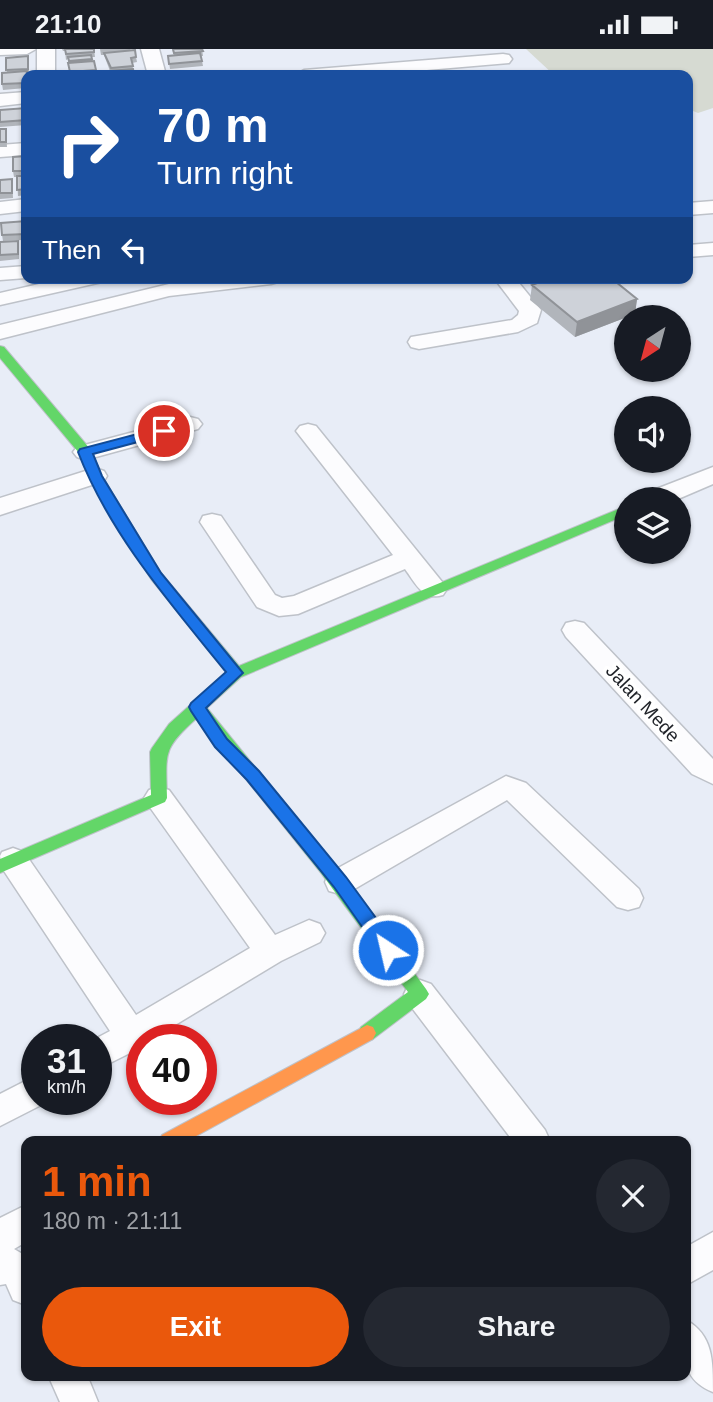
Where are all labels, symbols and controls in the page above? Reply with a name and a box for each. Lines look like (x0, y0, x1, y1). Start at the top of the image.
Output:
text: 21:10 (35, 9, 102, 39)
icon: right (42, 98, 133, 189)
text: 70 m (157, 98, 269, 152)
text: Turn right (157, 155, 293, 191)
icon: left (115, 231, 153, 269)
text: Then (42, 235, 101, 265)
north arrow (614, 305, 691, 381)
map controls (614, 305, 691, 564)
button: sound (614, 396, 691, 473)
pin (134, 401, 194, 461)
icon: arrive (145, 412, 183, 450)
button: layers (614, 487, 691, 564)
street label: Jalan Mede (602, 660, 684, 746)
position arrow (351, 913, 425, 987)
speed limit sign: 40 (126, 1024, 217, 1115)
text: 31 (47, 1041, 86, 1080)
text: km/h (47, 1077, 86, 1097)
text: 1 min (42, 1158, 152, 1205)
button: close (596, 1159, 670, 1233)
text: 180 m · 21:11 (42, 1208, 182, 1234)
button: Exit (42, 1287, 349, 1367)
button: Share (363, 1287, 670, 1367)

